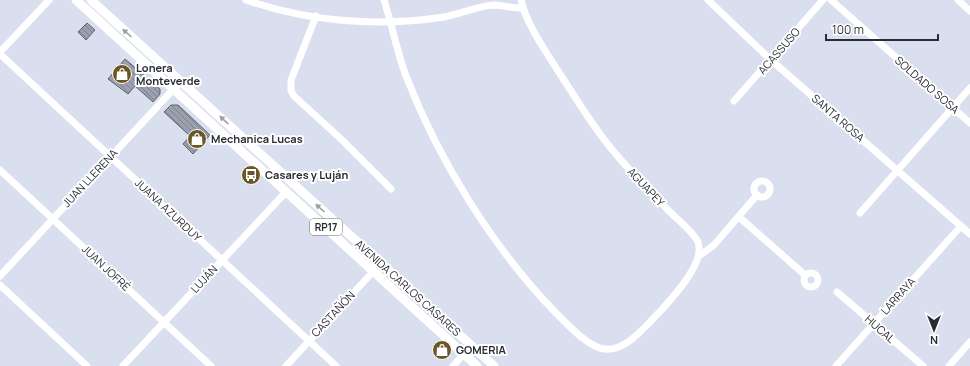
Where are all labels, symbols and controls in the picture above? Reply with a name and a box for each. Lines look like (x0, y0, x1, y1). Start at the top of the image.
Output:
scale bar (826, 16, 938, 42)
text: 100 m (832, 21, 864, 38)
street label: ACASSUSO (754, 24, 803, 77)
one-way arrow (123, 29, 132, 38)
street label: SOLDADO SOSA (892, 53, 963, 117)
place label: Lonera Monteverde (136, 60, 200, 88)
shop icon: Lonera Monteverde (111, 63, 133, 85)
street label: SANTA ROSA (809, 90, 868, 145)
one-way arrow (219, 116, 229, 125)
shop icon: Mechanica Lucas (186, 128, 208, 150)
place label: Mechanica Lucas (211, 131, 303, 146)
street label: JUAN LLERENA (59, 145, 121, 210)
bus stop icon: Casares y Luján (240, 164, 262, 186)
street label: AGUAPEY (625, 164, 669, 210)
place label: Casares y Luján (265, 167, 348, 182)
street label: JUANA AZURDUY (132, 175, 205, 245)
one-way arrow (315, 203, 325, 213)
road number: RP17 (310, 219, 342, 235)
street label: AVENIDA CARLOS CASARES (352, 236, 465, 339)
street label: JUAN JOFRÉ (79, 241, 134, 294)
street label: LUJÁN (187, 262, 220, 296)
street label: LARRAYA (877, 274, 918, 317)
street label: CASTAÑÓN (308, 288, 358, 340)
north arrow (914, 310, 954, 350)
street label: HUCAL (862, 311, 899, 346)
text: N (930, 333, 938, 348)
shop icon: GOMERIA (431, 339, 453, 361)
place label: GOMERIA (456, 342, 506, 357)

